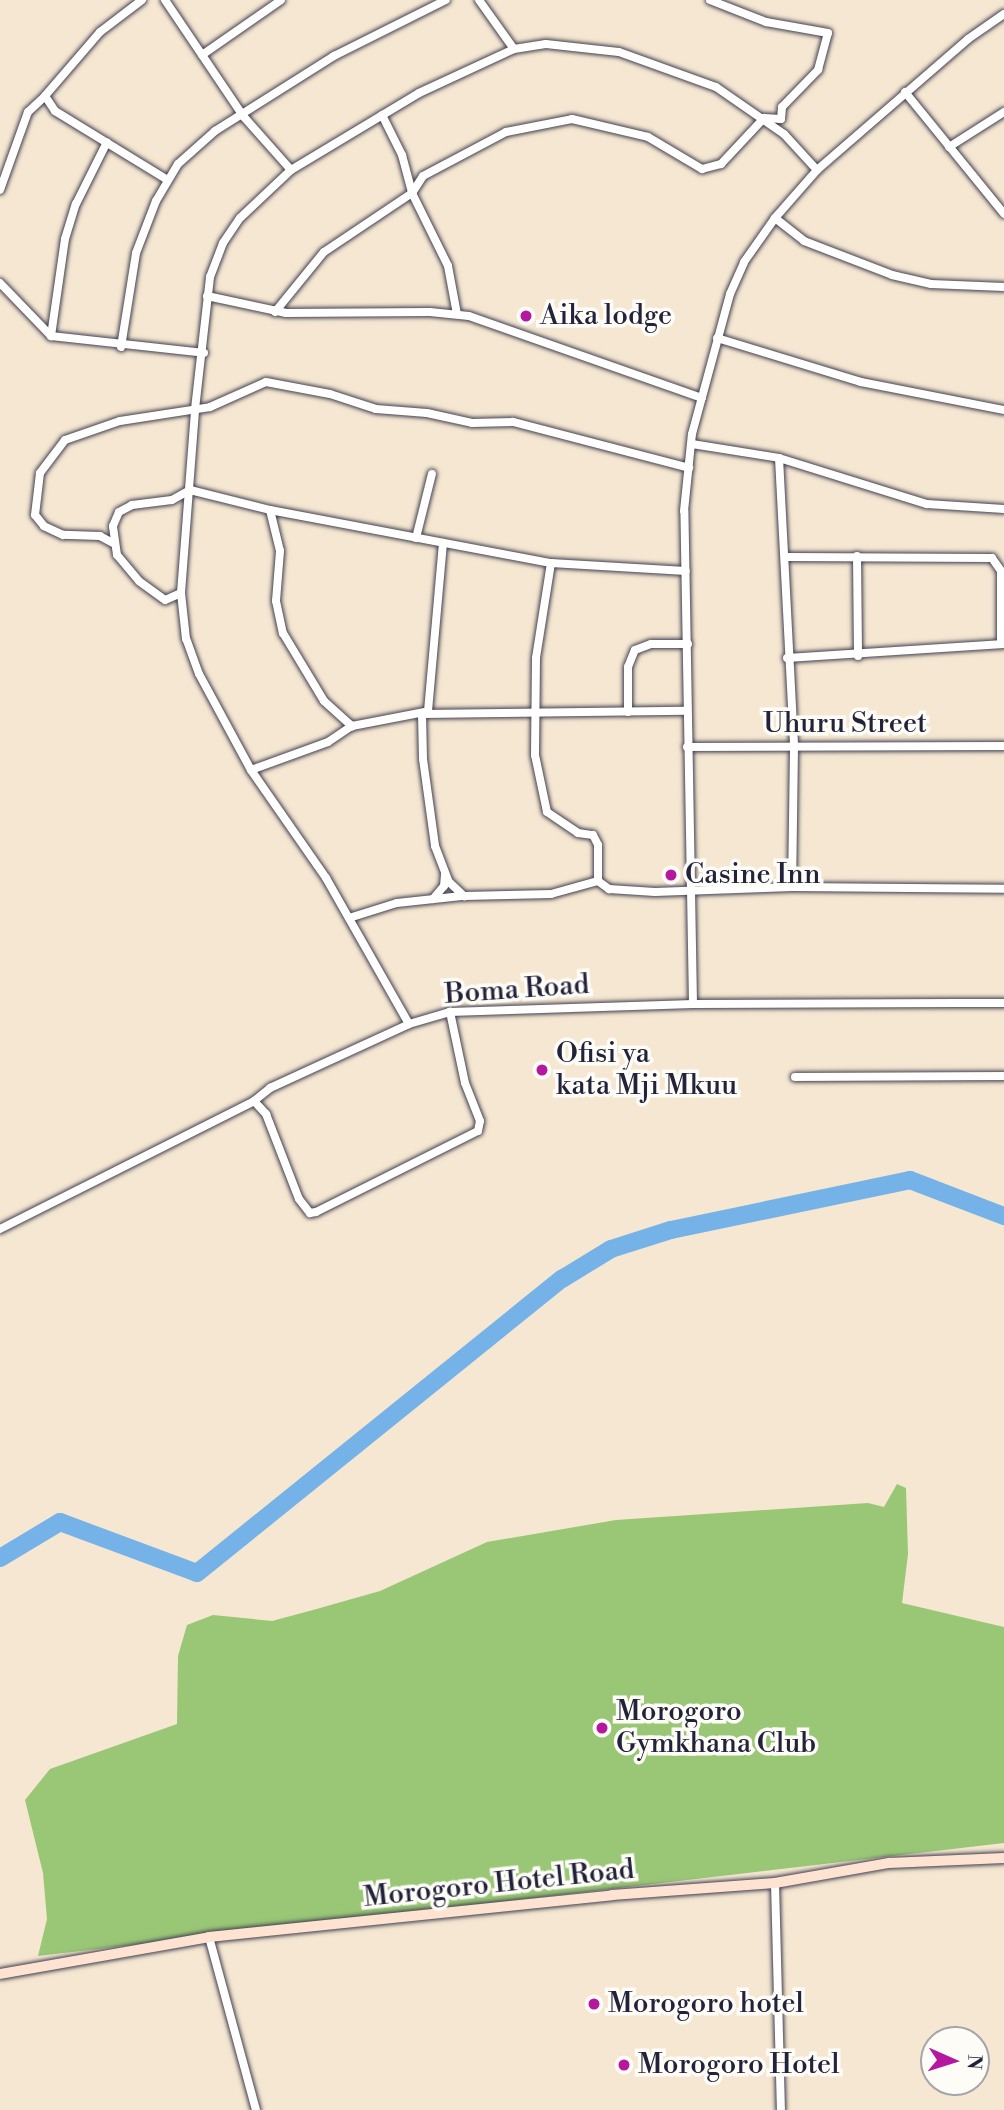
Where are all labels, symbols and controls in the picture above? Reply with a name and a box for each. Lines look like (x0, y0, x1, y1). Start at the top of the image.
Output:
place label: Aika lodge (540, 299, 672, 333)
marker: Aika lodge (518, 308, 534, 324)
street label: Uhuru Street (763, 707, 927, 741)
place label: Casine Inn (685, 858, 820, 892)
marker: Casine Inn (663, 867, 679, 883)
street label: Boma Road (444, 968, 590, 1012)
place label: Ofisi ya kata Mji Mkuu (556, 1037, 737, 1103)
marker: Ofisi ya kata Mji Mkuu (534, 1062, 550, 1078)
place label: Morogoro Gymkhana Club (616, 1695, 816, 1761)
marker: Morogoro Gymkhana Club (594, 1720, 610, 1736)
street label: Morogoro Hotel Road (362, 1853, 636, 1915)
place label: Morogoro hotel (608, 1987, 804, 2021)
marker: Morogoro hotel (586, 1996, 602, 2012)
north arrow (920, 2026, 990, 2096)
place label: Morogoro Hotel (638, 2048, 840, 2082)
text: N (962, 2054, 986, 2070)
marker: Morogoro Hotel (616, 2057, 632, 2073)

